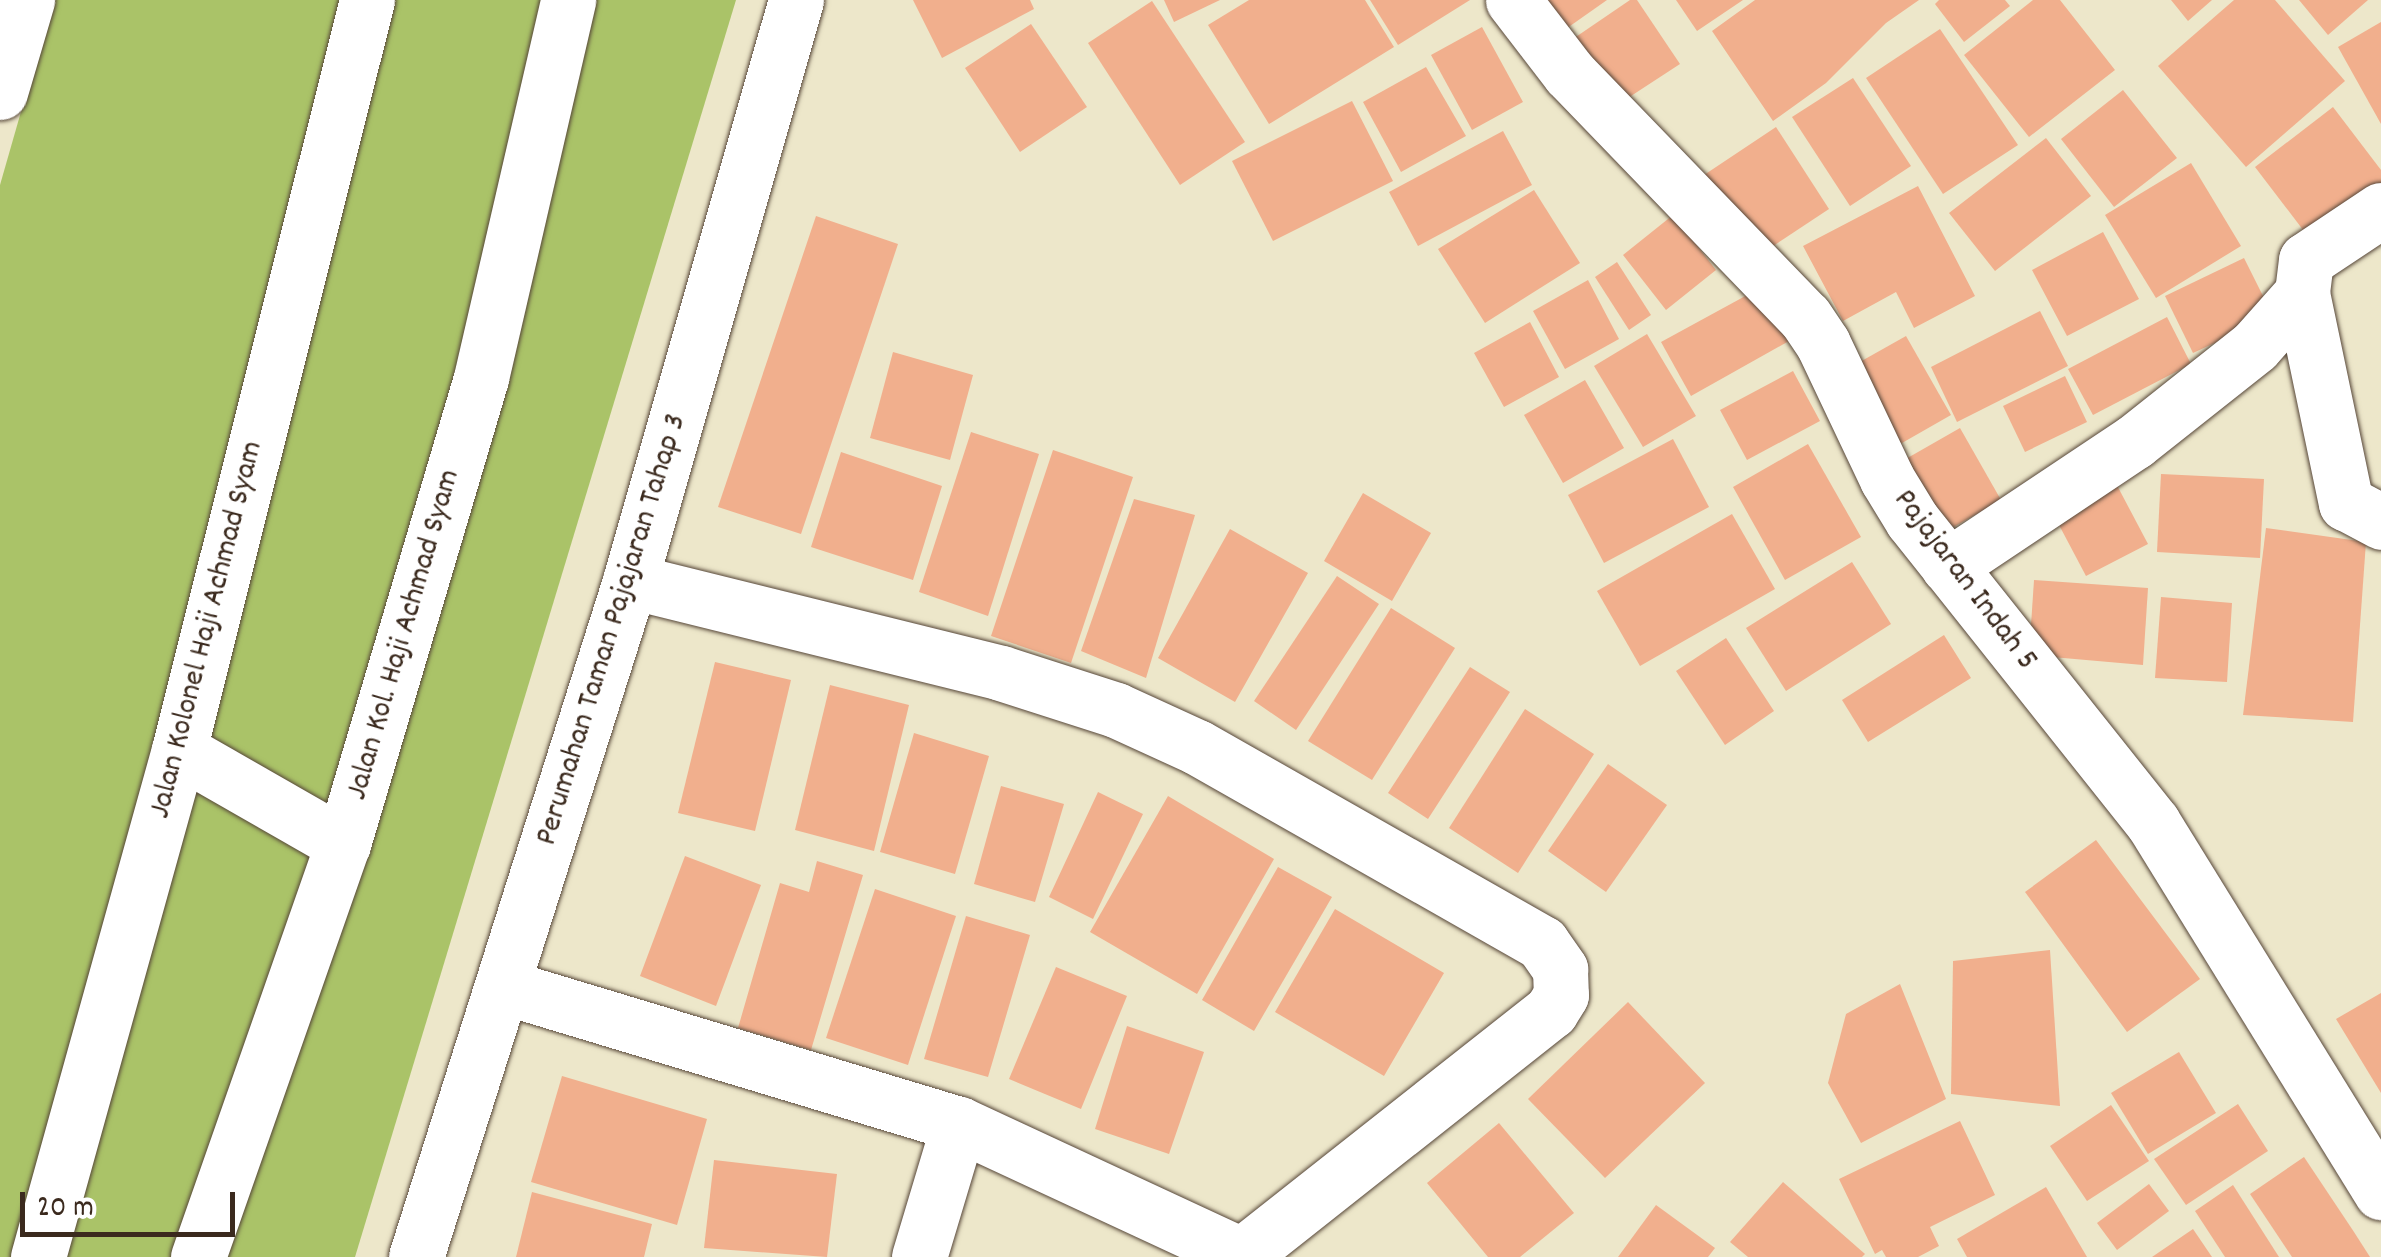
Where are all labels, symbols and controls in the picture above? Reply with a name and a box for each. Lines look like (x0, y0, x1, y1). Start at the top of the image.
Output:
street label: Perumahan Taman Pajajaran Tahap 3 (529, 410, 697, 850)
street label: Jalan Kolonel Haji Achmad Syam (143, 437, 273, 823)
street label: Jalan Kol. Haji Achmad Syam (339, 465, 471, 805)
street label: Pajajaran Indah 5 (1883, 483, 2045, 679)
scale bar (25, 1172, 240, 1234)
text: 20 m (37, 1188, 94, 1231)

